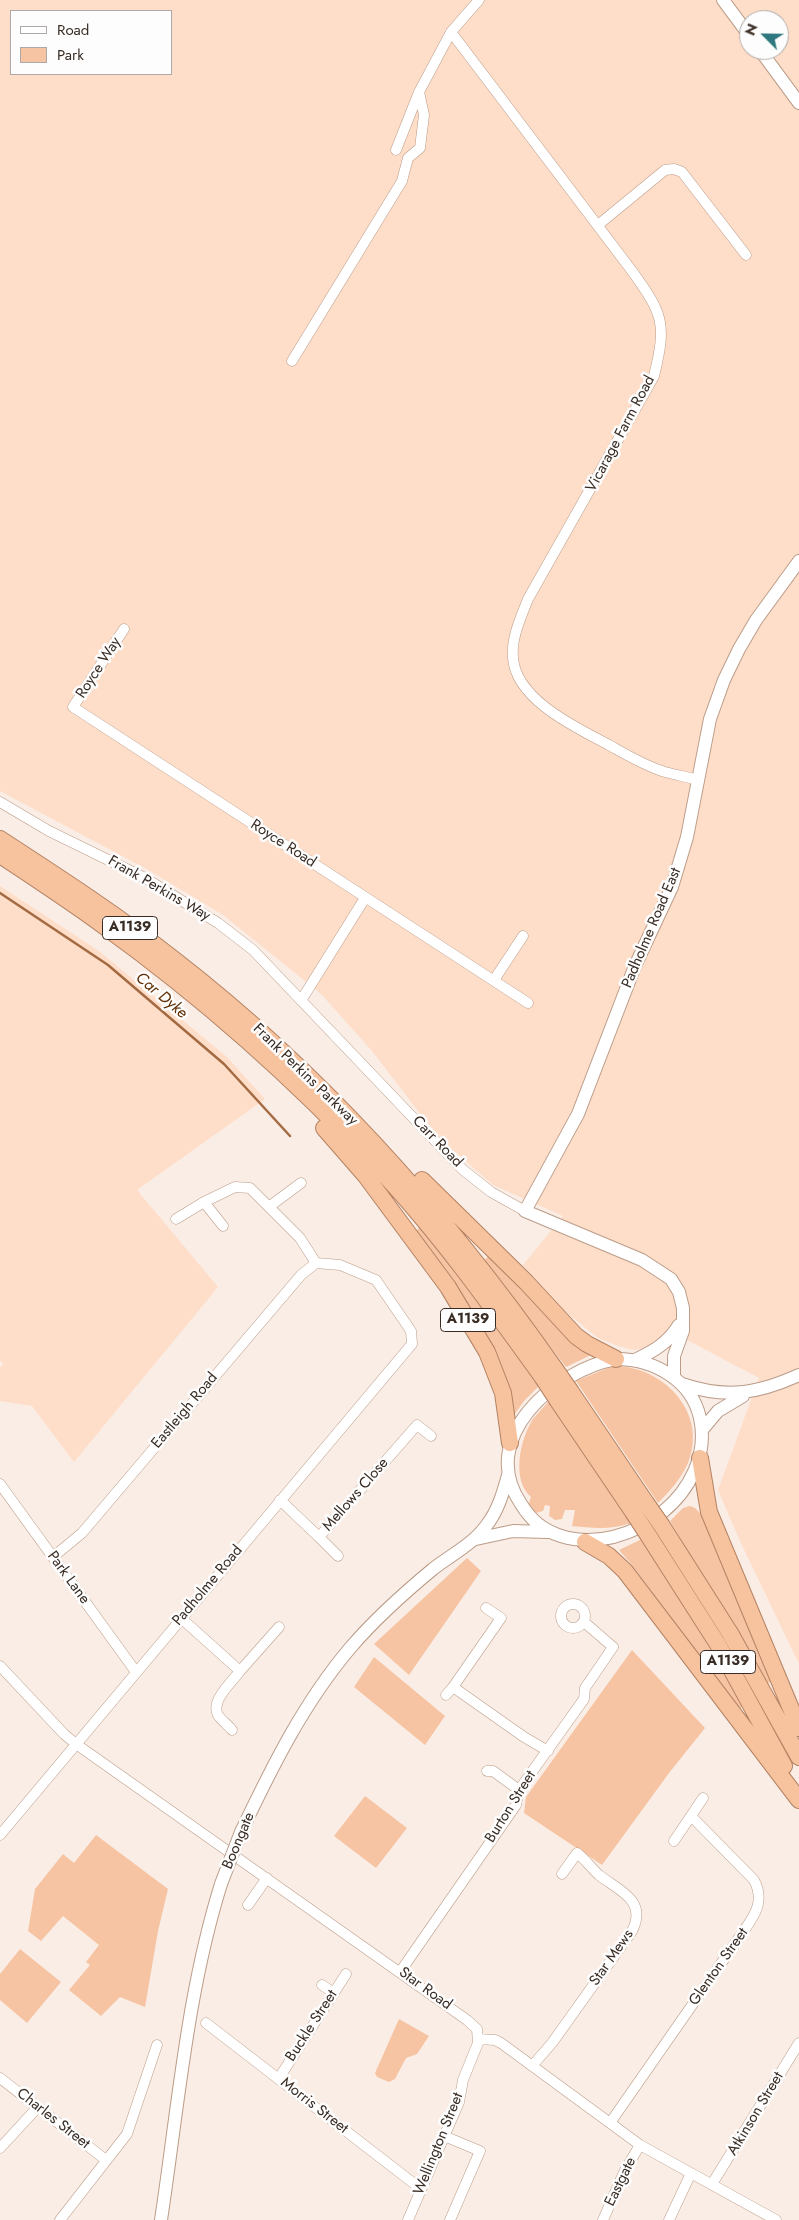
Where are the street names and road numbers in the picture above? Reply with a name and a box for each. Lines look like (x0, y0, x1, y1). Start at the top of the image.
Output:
street label: Vicarage Farm Road (583, 373, 659, 495)
street label: Royce Way (73, 634, 125, 702)
street label: Royce Road (247, 816, 319, 872)
street label: Frank Perkins Way (105, 852, 213, 926)
street label: Padholme Road East (619, 865, 685, 991)
road number: A1139 (102, 916, 158, 940)
street label: Frank Perkins Parkway (249, 1020, 361, 1130)
street label: Carr Road (408, 1113, 466, 1171)
road number: A1139 (440, 1308, 496, 1332)
street label: Eastleigh Road (148, 1369, 222, 1453)
street label: Mellows Close (319, 1455, 393, 1535)
street label: Padholme Road (169, 1542, 247, 1630)
street label: Park Lane (43, 1548, 93, 1608)
road number: A1139 (700, 1650, 756, 1674)
street label: Burton Street (482, 1768, 540, 1846)
street label: Boongate (219, 1810, 259, 1872)
street label: Glenton Street (686, 1925, 752, 2009)
street label: Star Mews (586, 1926, 638, 1990)
street label: Star Road (395, 1964, 455, 2014)
street label: Buckle Street (282, 1987, 342, 2065)
street label: Atkinson Street (724, 2069, 788, 2159)
street label: Morris Street (277, 2074, 351, 2138)
street label: Charles Street (13, 2085, 93, 2153)
street label: Wellington Street (410, 2090, 468, 2198)
street label: Eastgate (601, 2155, 641, 2209)

